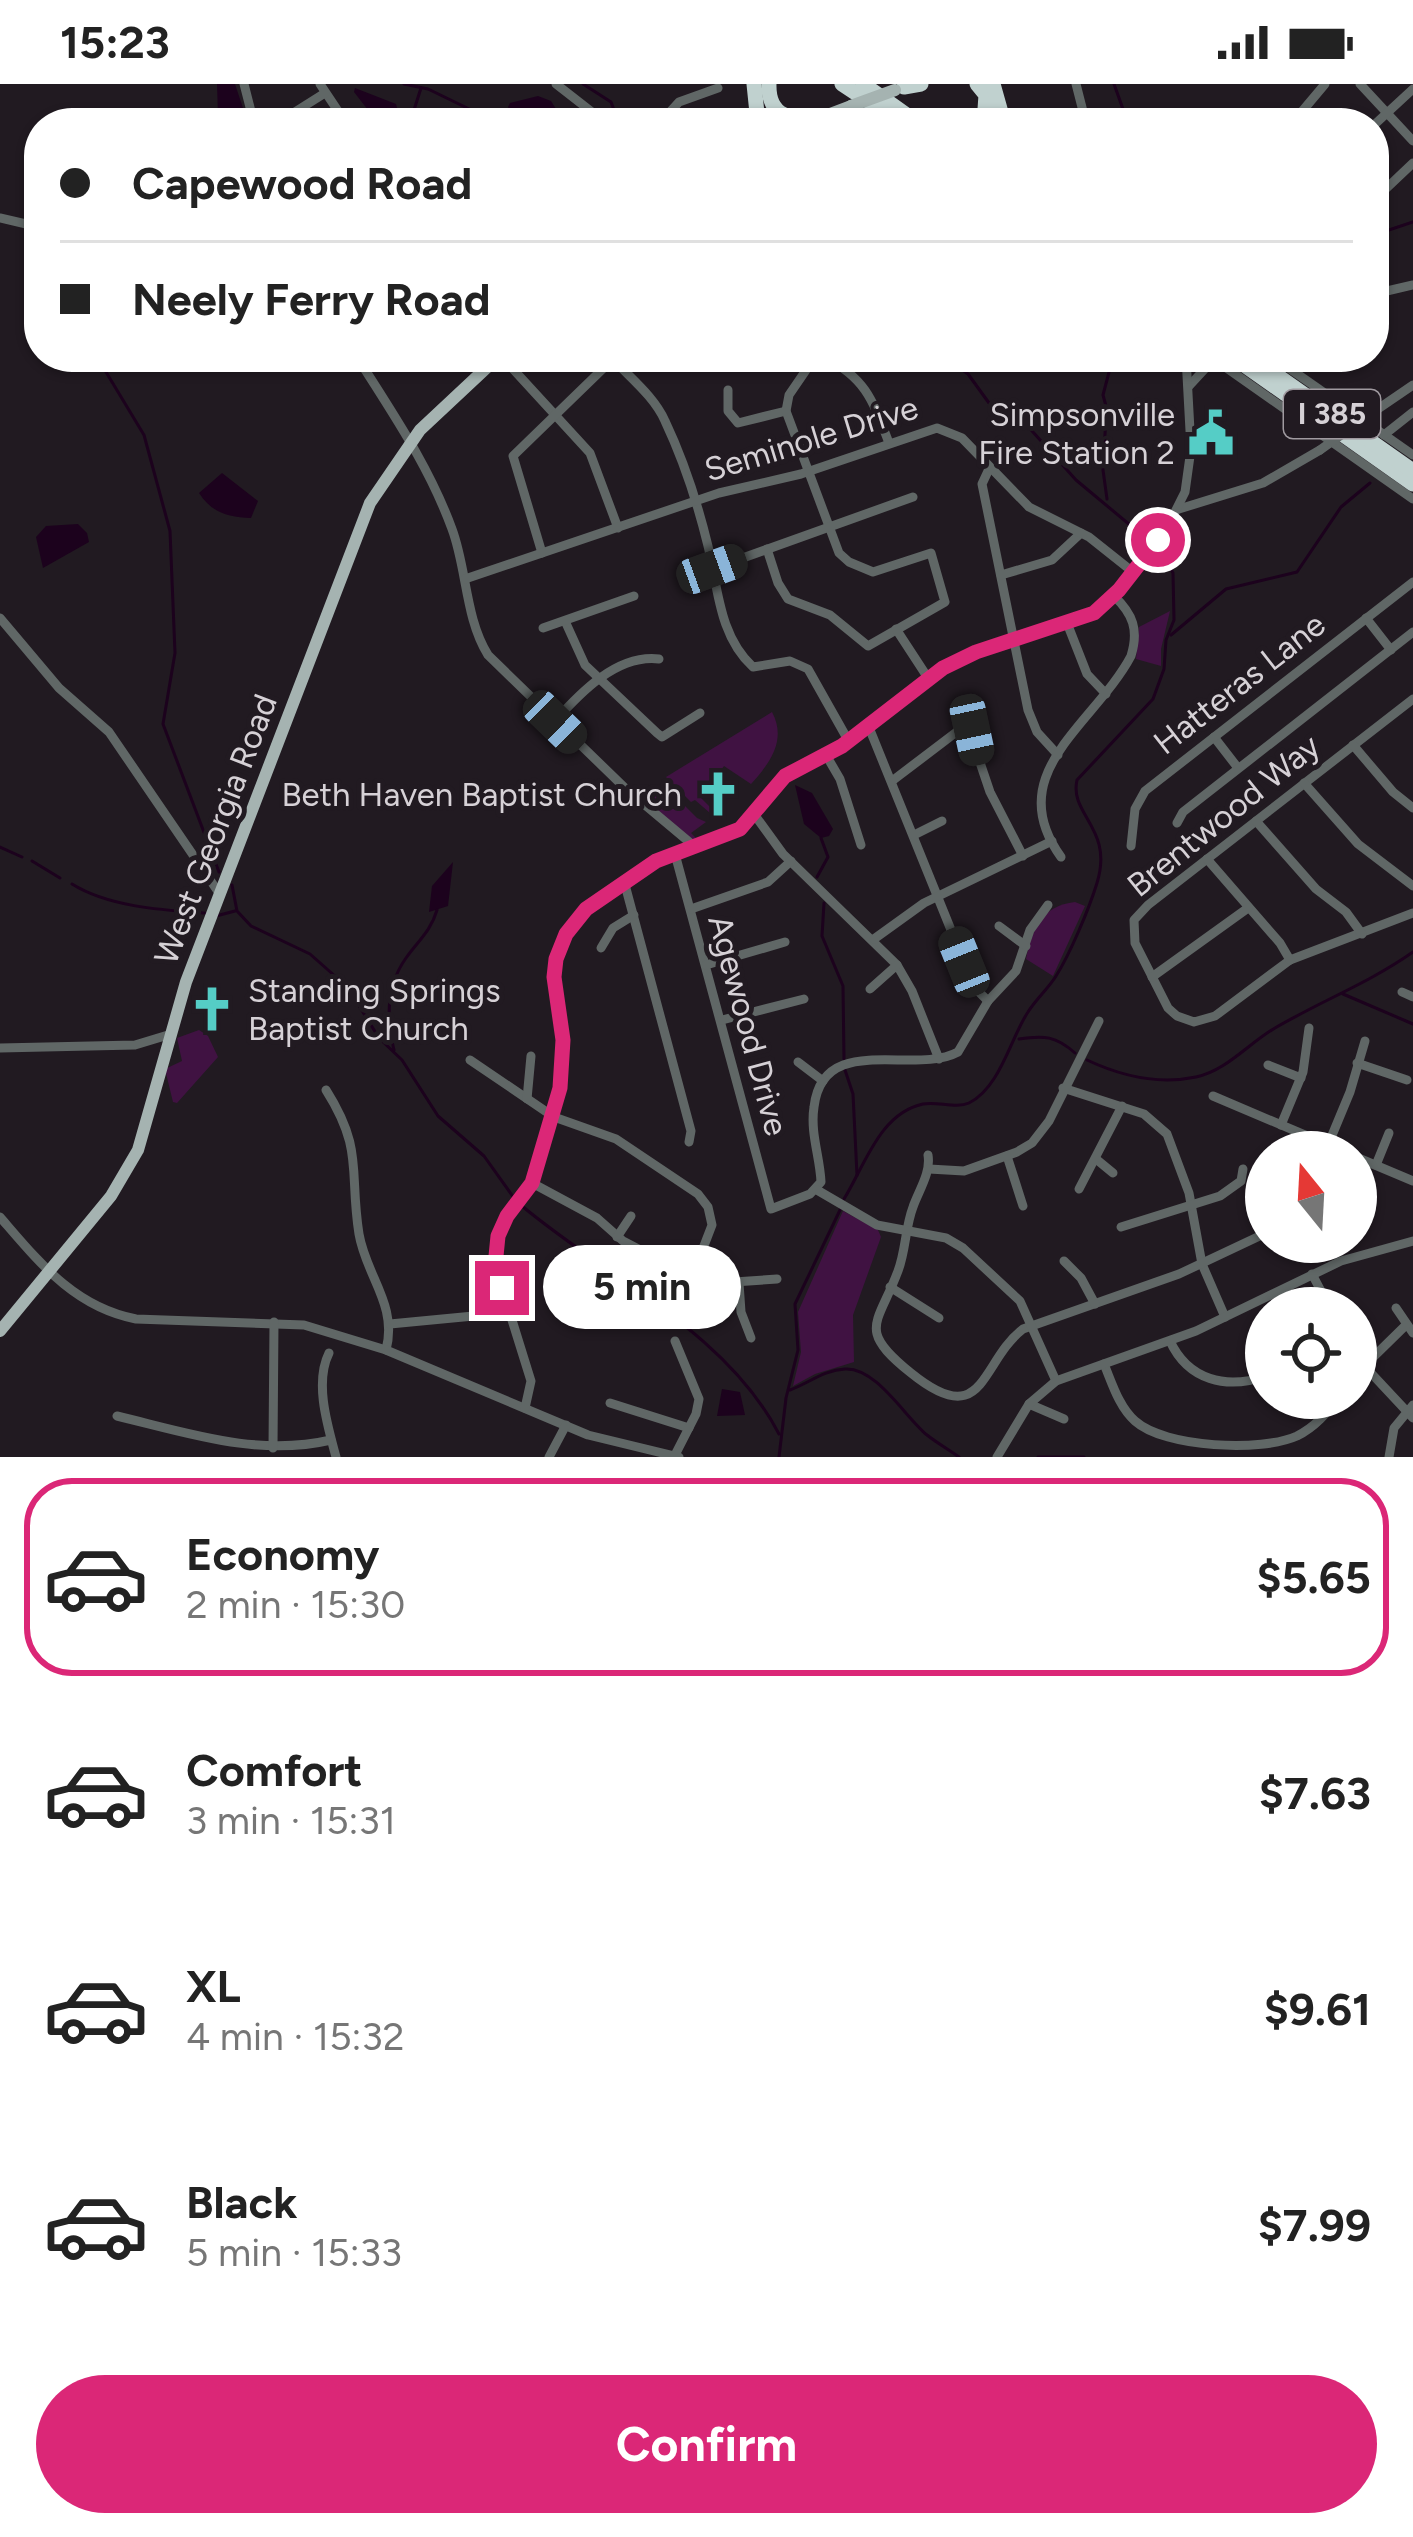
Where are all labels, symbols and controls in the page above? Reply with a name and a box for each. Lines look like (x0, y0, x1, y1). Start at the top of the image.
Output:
text: 15:23 (60, 15, 170, 69)
text: Capewood Road (132, 156, 472, 210)
text: Neely Ferry Road (132, 272, 491, 326)
street label: Seminole Drive (700, 387, 923, 489)
road number: I 385 (1284, 390, 1380, 438)
place label: Simpsonville Fire Station 2 (978, 395, 1175, 472)
public building icon: Simpsonville Fire Station 2 (1186, 408, 1236, 458)
route start (1131, 513, 1185, 567)
car (672, 540, 752, 598)
street label: Hatteras Lane (1146, 604, 1333, 762)
car (517, 684, 593, 760)
street label: West Georgia Road (146, 689, 285, 970)
car (947, 691, 997, 769)
street label: Brentwood Way (1119, 726, 1328, 905)
church icon: Beth Haven Baptist Church (693, 769, 743, 819)
place label: Beth Haven Baptist Church (281, 775, 682, 814)
street label: Agewood Drive (700, 911, 797, 1140)
car (934, 922, 994, 1002)
place label: Standing Springs Baptist Church (248, 971, 501, 1048)
church icon: Standing Springs Baptist Church (187, 984, 237, 1034)
north arrow (1245, 1131, 1377, 1263)
map controls (1245, 1131, 1377, 1419)
callout: 5 min (544, 1246, 742, 1330)
route end (475, 1261, 529, 1315)
text: 5 min (593, 1263, 691, 1310)
button: locate (1245, 1287, 1377, 1419)
icon: car (42, 1523, 150, 1631)
text: Economy (186, 1527, 379, 1581)
text: $5.65 (1257, 1550, 1371, 1604)
text: 2 min · 15:30 (186, 1581, 405, 1628)
icon: car (42, 1739, 150, 1847)
text: Comfort (186, 1743, 362, 1797)
text: $7.63 (1259, 1766, 1371, 1820)
text: 3 min · 15:31 (186, 1797, 396, 1844)
icon: car (42, 1955, 150, 2063)
text: XL (186, 1959, 241, 2013)
text: $9.61 (1264, 1982, 1371, 2036)
text: 4 min · 15:32 (186, 2013, 404, 2060)
icon: car (42, 2171, 150, 2279)
text: Black (186, 2175, 297, 2229)
text: $7.99 (1258, 2198, 1371, 2252)
text: 5 min · 15:33 (186, 2229, 402, 2276)
button: Confirm (36, 2375, 1377, 2513)

